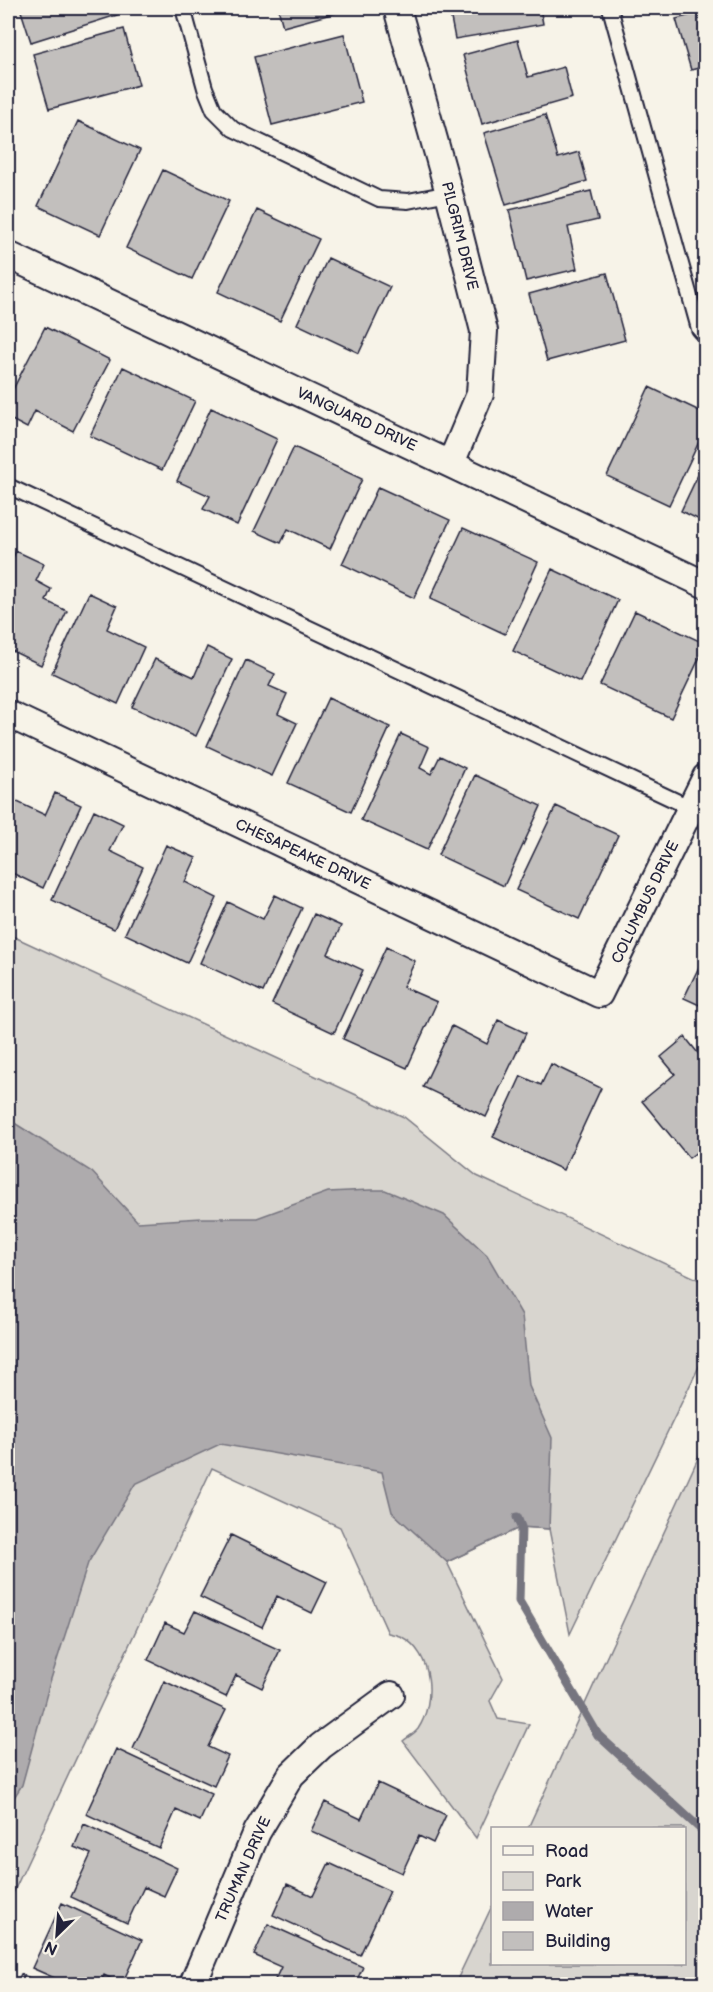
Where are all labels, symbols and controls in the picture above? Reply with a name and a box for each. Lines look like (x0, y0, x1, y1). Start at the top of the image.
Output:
street label: PILGRIM DRIVE (437, 180, 482, 293)
street label: VANGUARD DRIVE (294, 383, 420, 456)
street label: CHESAPEAKE DRIVE (232, 815, 374, 894)
street label: COLUMBUS DRIVE (607, 838, 684, 967)
street label: TRUMAN DRIVE (212, 1813, 275, 1925)
legend (491, 1827, 686, 1965)
text: Road (545, 1841, 589, 1862)
text: Park (545, 1871, 581, 1892)
text: Water (545, 1901, 593, 1922)
north arrow (27, 1905, 87, 1965)
text: Building (545, 1931, 611, 1952)
text: N (42, 1936, 61, 1958)

